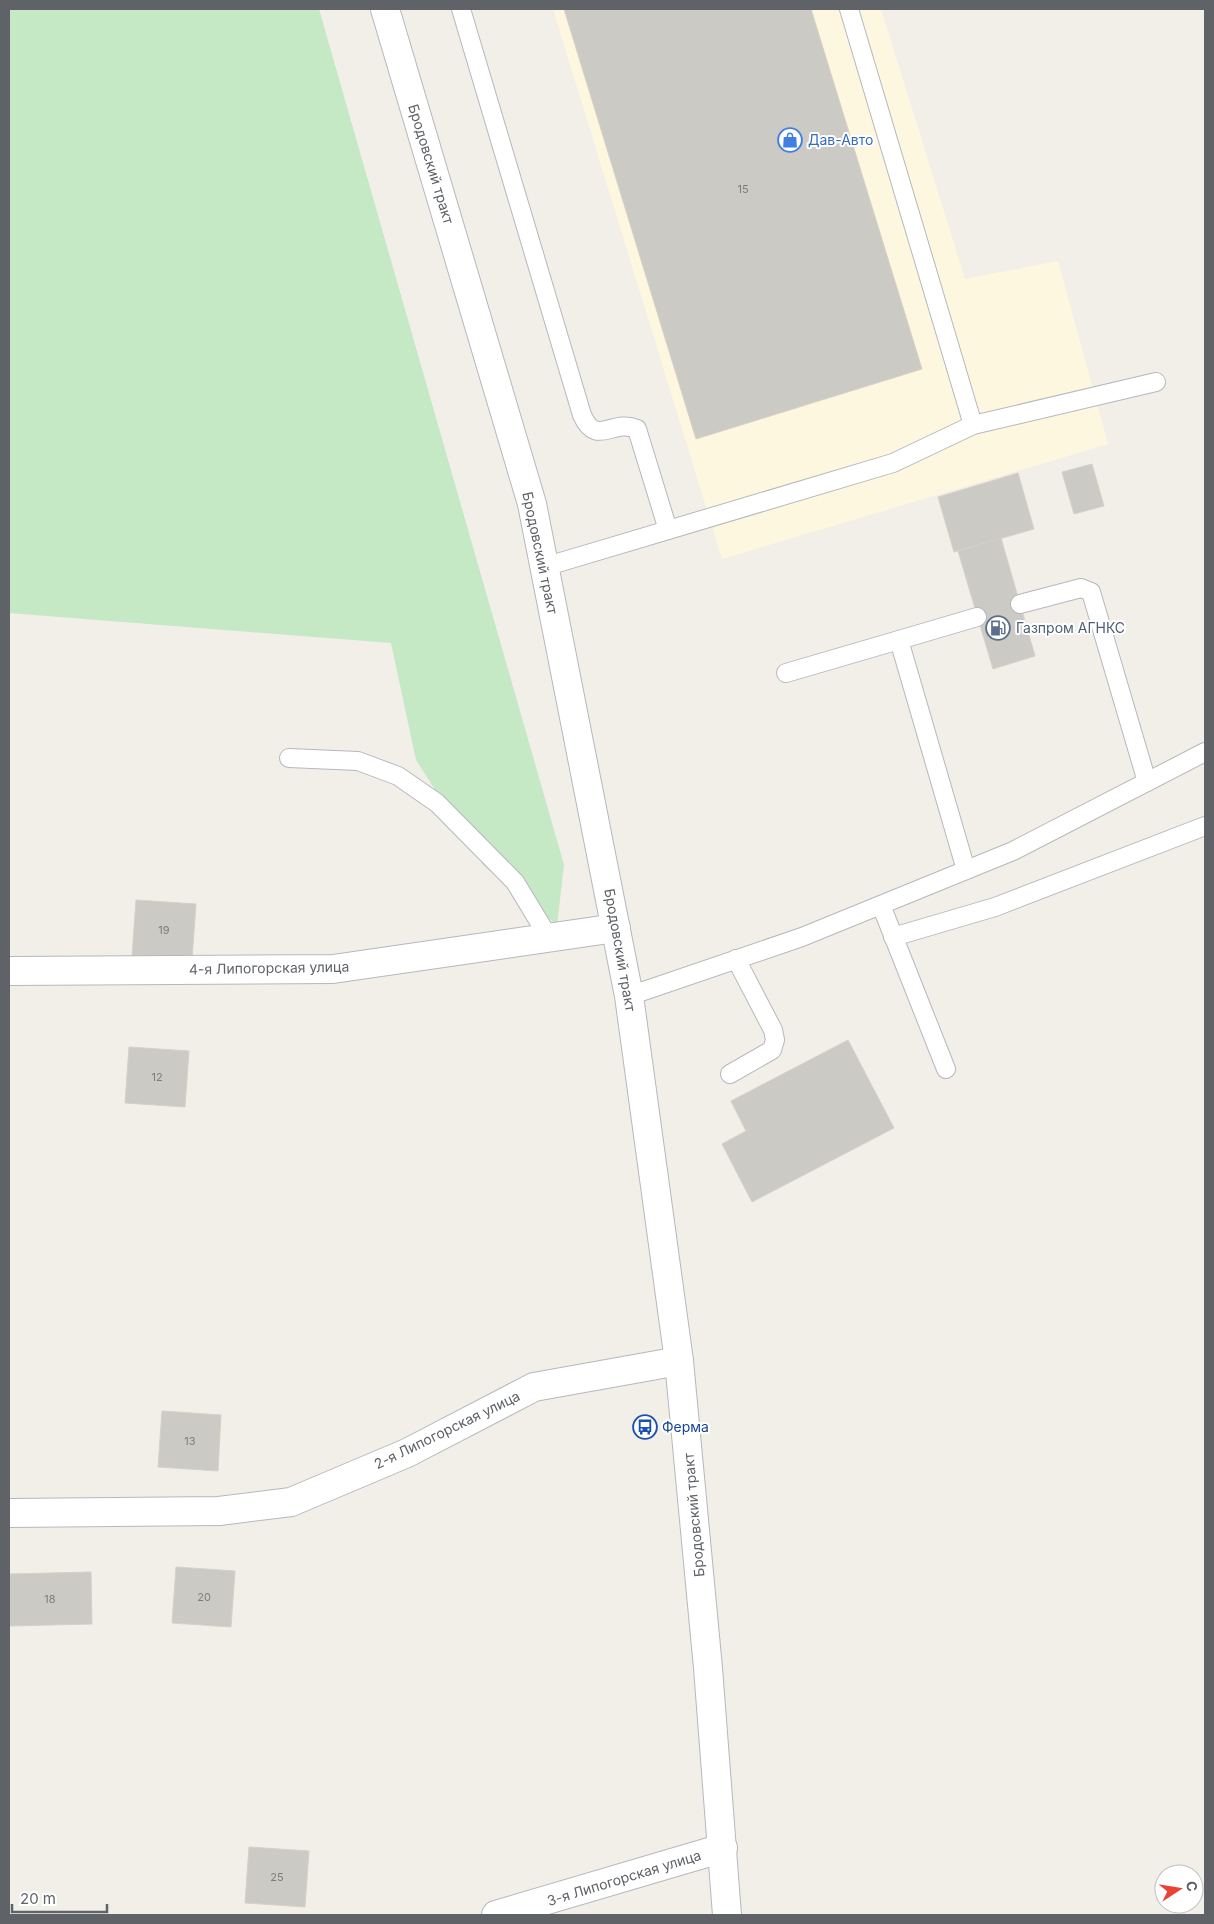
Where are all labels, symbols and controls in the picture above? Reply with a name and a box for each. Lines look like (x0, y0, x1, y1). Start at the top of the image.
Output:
street label: Бродовский тракт (405, 102, 458, 226)
shop icon: Дав-Авто (777, 127, 803, 153)
place label: Дав-Авто (808, 131, 873, 148)
house number: 15 (737, 182, 749, 196)
street label: Бродовский тракт (519, 490, 562, 616)
fuel station icon: Газпром АГНКС (985, 615, 1011, 641)
place label: Газпром АГНКС (1016, 619, 1125, 636)
street label: Бродовский тракт (601, 887, 640, 1013)
house number: 19 (158, 923, 170, 937)
street label: 4-я Липогорская улица (189, 958, 349, 977)
house number: 12 (151, 1070, 163, 1084)
street label: 2-я Липогорская улица (371, 1387, 522, 1472)
bus stop icon: Ферма (632, 1414, 658, 1440)
place label: Ферма (662, 1418, 709, 1435)
house number: 13 (184, 1434, 196, 1448)
street label: Бродовский тракт (680, 1452, 707, 1578)
house number: 20 (197, 1590, 211, 1604)
house number: 18 (44, 1592, 56, 1606)
street label: 3-я Липогорская улица (545, 1846, 703, 1909)
north arrow (1154, 1864, 1204, 1914)
house number: 25 (270, 1870, 284, 1884)
text: С (1183, 1879, 1202, 1893)
scale bar (12, 1882, 108, 1914)
text: 20 m (20, 1889, 56, 1908)

